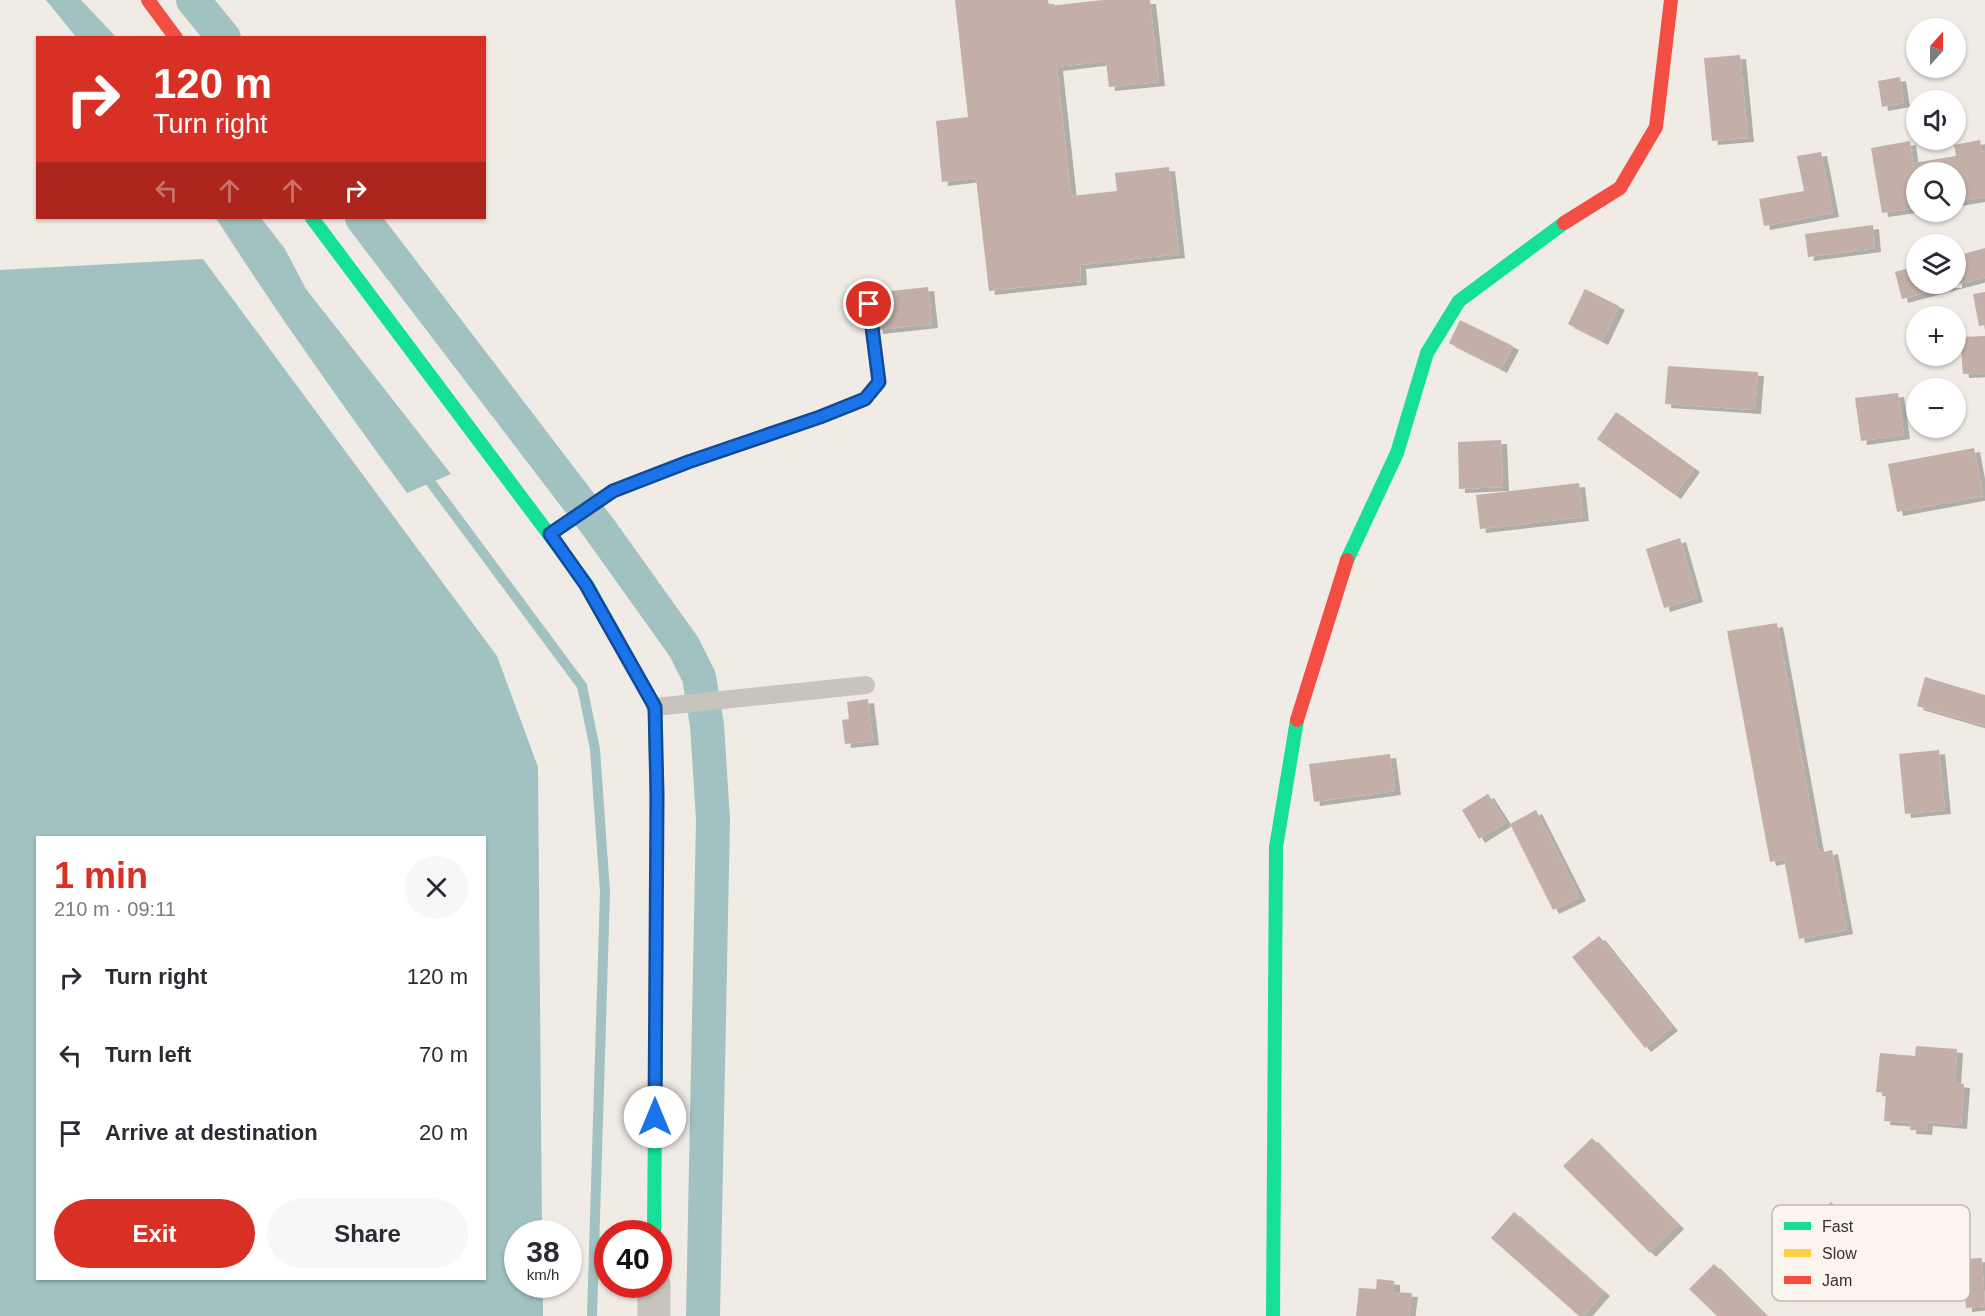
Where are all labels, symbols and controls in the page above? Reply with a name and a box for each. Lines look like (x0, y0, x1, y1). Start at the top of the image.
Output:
north arrow (1906, 18, 1966, 78)
map controls (1906, 18, 1966, 438)
icon: right (54, 60, 132, 138)
text: 120 m (153, 60, 272, 107)
button: sound (1906, 90, 1966, 150)
text: Turn right (153, 109, 268, 139)
button: search (1906, 162, 1966, 222)
icon: left (150, 174, 183, 207)
icon: ahead (213, 174, 246, 207)
icon: ahead (276, 174, 309, 207)
icon: right (339, 174, 372, 207)
button: layers (1906, 234, 1966, 294)
pin (843, 278, 894, 329)
icon: arrive (852, 287, 885, 320)
button: + (1906, 306, 1966, 366)
button: − (1906, 378, 1966, 438)
text: 1 min (54, 855, 148, 896)
button: close (405, 856, 468, 919)
text: 210 m · 09:11 (54, 898, 176, 920)
icon: right (54, 961, 87, 994)
text: Turn right (105, 964, 207, 989)
text: 120 m (407, 964, 468, 989)
icon: left (54, 1039, 87, 1072)
text: Turn left (105, 1042, 191, 1067)
text: 70 m (419, 1042, 468, 1067)
position arrow (623, 1085, 687, 1149)
icon: arrive (54, 1117, 87, 1150)
text: Arrive at destination (105, 1120, 318, 1145)
text: 20 m (419, 1120, 468, 1145)
button: Exit (54, 1199, 255, 1268)
button: Share (267, 1199, 468, 1268)
legend (1772, 1205, 1970, 1301)
text: Fast (1822, 1218, 1854, 1235)
speed limit sign: 40 (594, 1220, 672, 1298)
text: 38 (526, 1235, 560, 1268)
text: Slow (1822, 1245, 1857, 1262)
text: km/h (527, 1266, 559, 1283)
text: Jam (1822, 1272, 1852, 1289)

